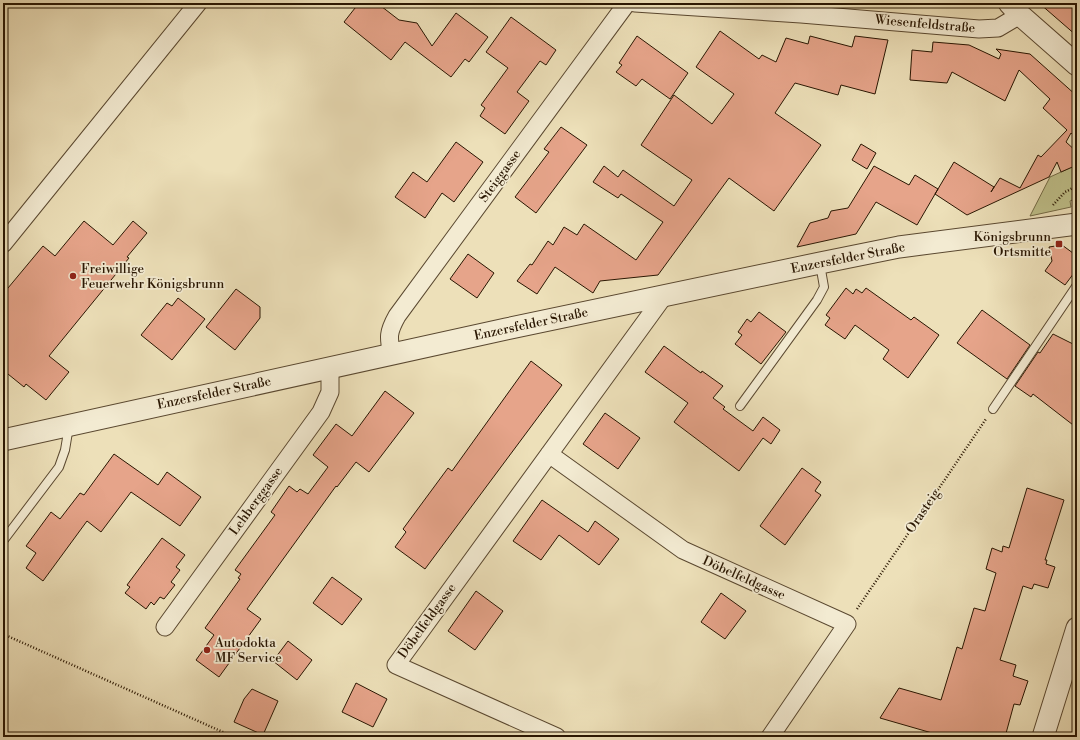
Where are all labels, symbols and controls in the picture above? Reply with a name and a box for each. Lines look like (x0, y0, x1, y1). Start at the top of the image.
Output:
street label: Wiesenfeldstraße (873, 12, 976, 36)
street label: Steiggasse (476, 146, 525, 205)
place label: Königsbrunn Ortsmitte (974, 229, 1051, 260)
street label: Enzersfelder Straße (790, 239, 907, 277)
marker: Königsbrunn Ortsmitte (1054, 239, 1064, 249)
place label: Freiwillige Feuerwehr Königsbrunn (81, 261, 225, 292)
marker: Freiwillige Feuerwehr Königsbrunn (68, 271, 78, 281)
street label: Enzersfelder Straße (473, 304, 590, 344)
street label: Enzersfelder Straße (156, 373, 273, 413)
street label: Lehberggasse (226, 463, 286, 538)
street label: Orasteig (902, 486, 944, 536)
street label: Döbelfeldgasse (700, 553, 788, 604)
street label: Döbelfeldgasse (394, 580, 460, 662)
place label: Autodokta MF Service (214, 635, 282, 666)
marker: Autodokta MF Service (202, 645, 212, 655)

